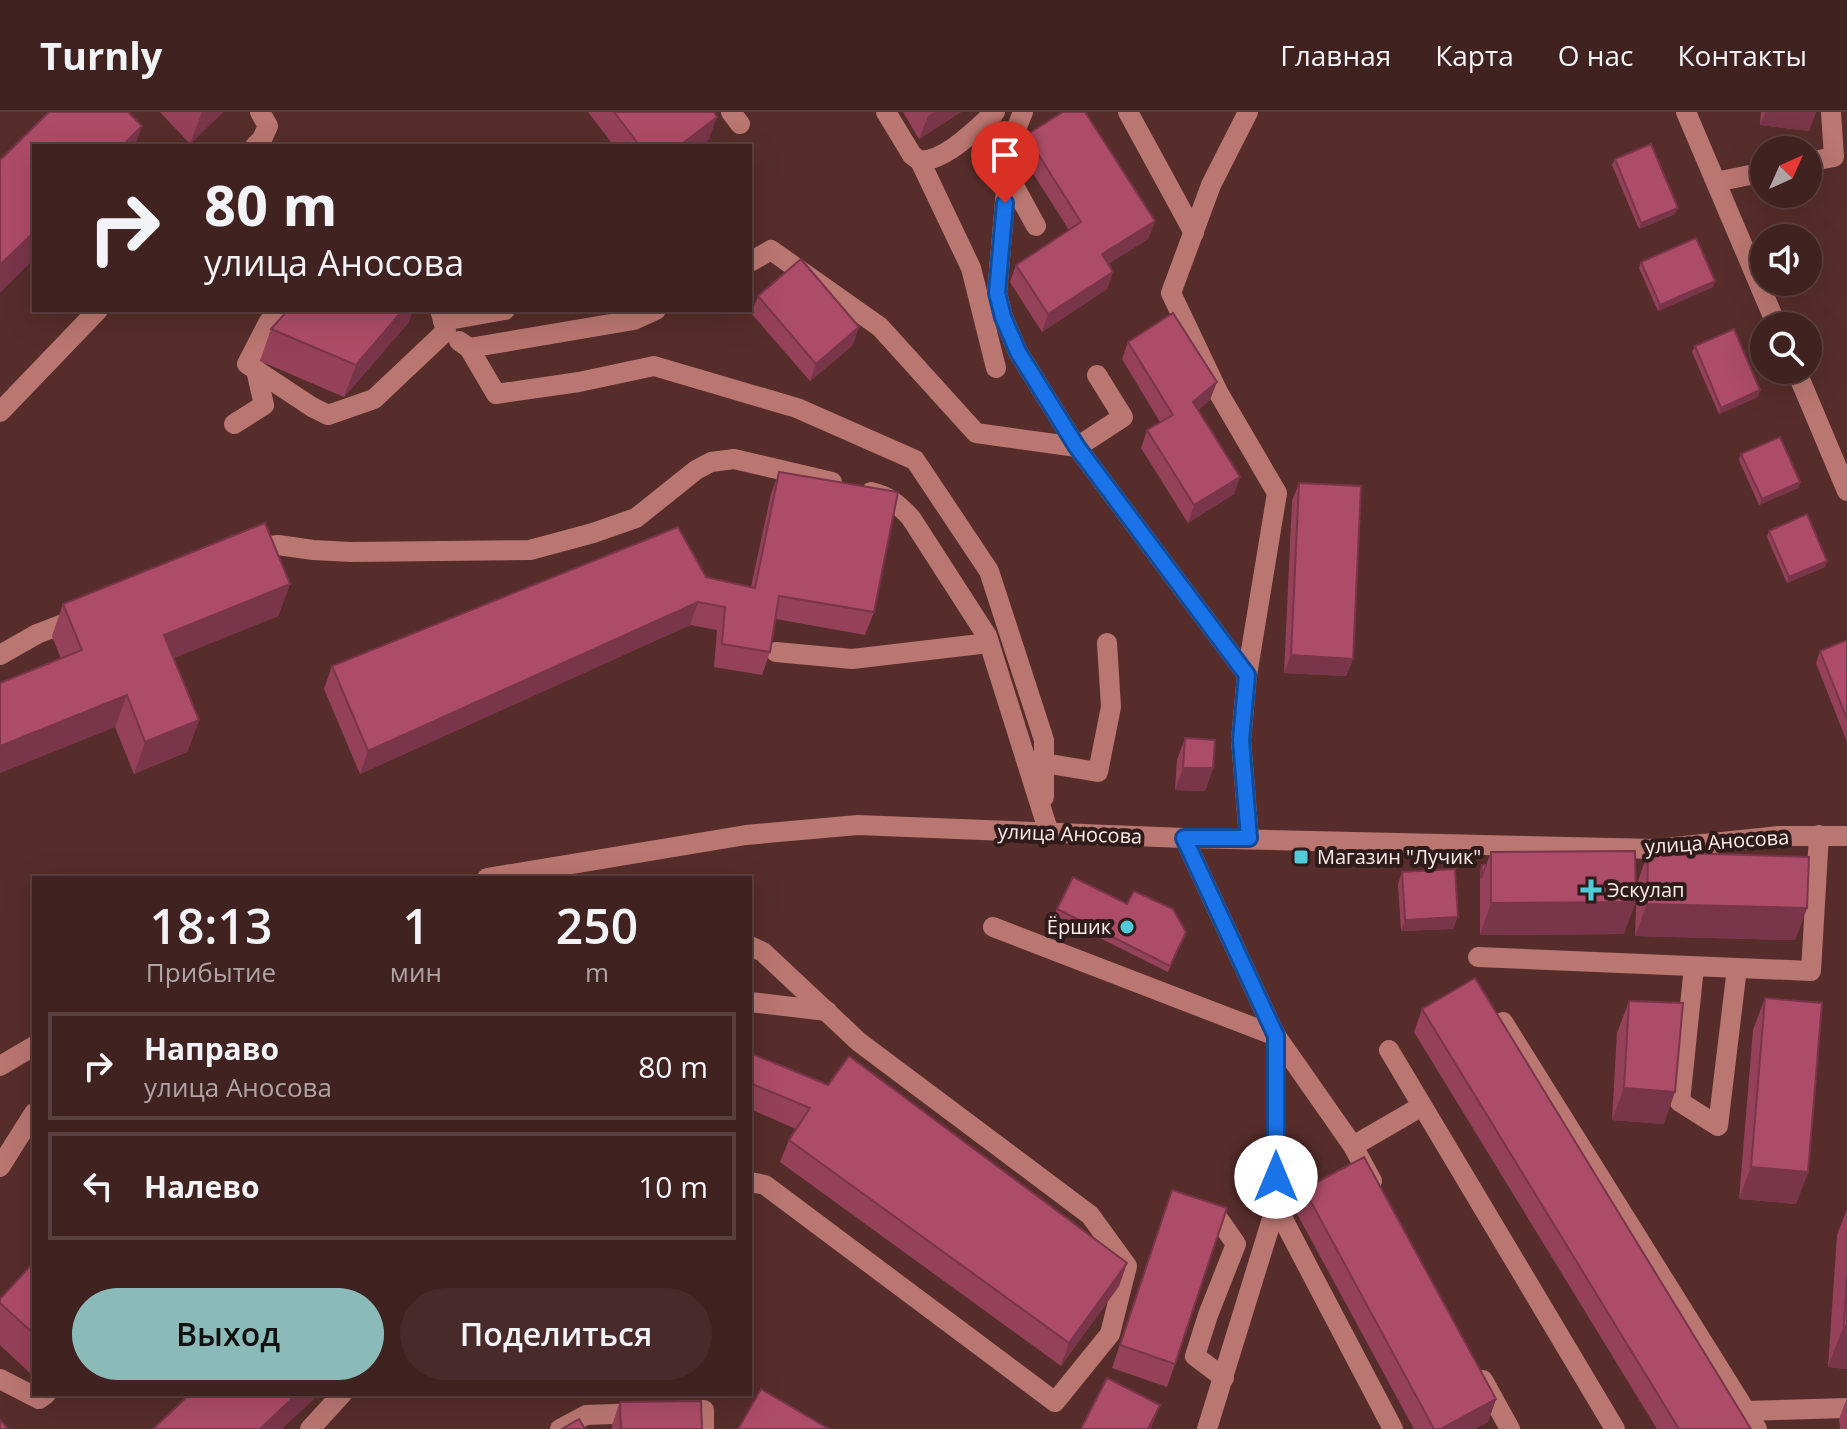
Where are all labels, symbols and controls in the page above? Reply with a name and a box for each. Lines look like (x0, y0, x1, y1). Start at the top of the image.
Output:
text: Turnly (40, 29, 162, 81)
text: Главная (1280, 36, 1391, 74)
text: Карта (1435, 36, 1514, 74)
text: О нас (1558, 36, 1633, 74)
text: Контакты (1677, 36, 1807, 74)
pin (971, 121, 1039, 203)
icon: arrive (983, 133, 1027, 177)
north arrow (1750, 136, 1822, 208)
map controls (1750, 136, 1822, 384)
text: 80 m (204, 166, 338, 242)
icon: right (72, 176, 176, 280)
button: sound (1750, 224, 1822, 296)
text: улица Аносова (204, 238, 464, 287)
button: search (1750, 312, 1822, 384)
street label: улица Аносова (997, 817, 1143, 850)
street label: улица Аносова (1644, 823, 1790, 860)
place label: Магазин "Лучик" (1317, 843, 1481, 870)
marker: Магазин "Лучик" (1292, 848, 1310, 866)
place label: Эскулап (1607, 876, 1685, 903)
marker: Эскулап (1582, 881, 1600, 899)
text: 18:13 (149, 893, 272, 958)
text: 1 (402, 893, 430, 958)
text: 250 (556, 893, 638, 958)
place label: Ёршик (1047, 913, 1112, 940)
marker: Ёршик (1118, 918, 1136, 936)
text: Прибытие (146, 954, 276, 990)
text: мин (390, 954, 442, 990)
text: m (585, 954, 609, 990)
text: Направо (144, 1028, 279, 1069)
icon: right (76, 1044, 120, 1088)
text: 80 m (638, 1046, 708, 1087)
text: улица Аносова (144, 1069, 332, 1105)
position arrow (1234, 1135, 1318, 1219)
icon: left (76, 1164, 120, 1208)
text: Налево (144, 1166, 260, 1207)
text: 10 m (638, 1166, 708, 1207)
button: Выход (72, 1288, 384, 1380)
button: Поделиться (400, 1288, 712, 1380)

